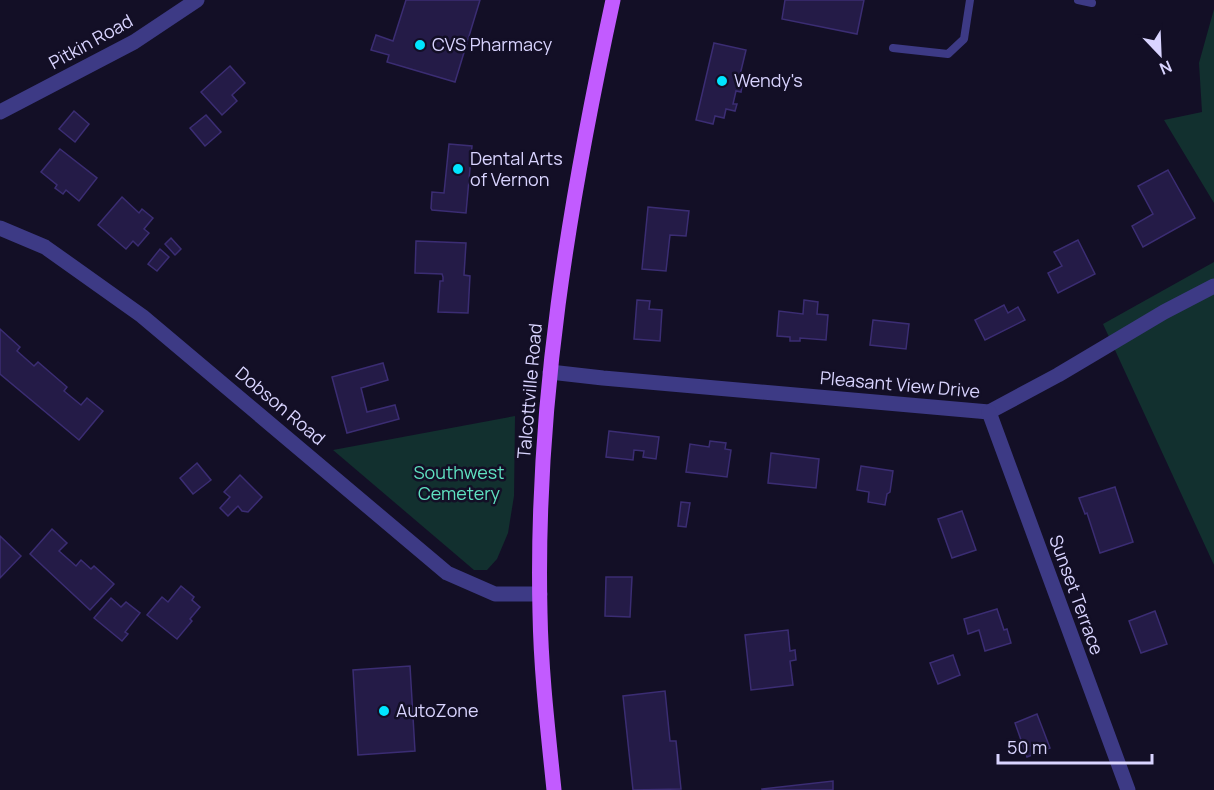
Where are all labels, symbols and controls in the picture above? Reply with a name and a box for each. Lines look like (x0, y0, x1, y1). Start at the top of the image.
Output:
street label: Pitkin Road (44, 8, 137, 74)
north arrow (1130, 24, 1190, 84)
place label: CVS Pharmacy (432, 32, 553, 56)
marker: CVS Pharmacy (413, 38, 427, 52)
text: N (1156, 55, 1175, 80)
place label: Wendy's (734, 68, 803, 92)
marker: Wendy's (715, 74, 729, 88)
place label: Dental Arts of Vernon (470, 146, 563, 191)
marker: Dental Arts of Vernon (451, 162, 465, 176)
street label: Talcottville Road (511, 322, 547, 460)
street label: Dobson Road (231, 361, 331, 450)
street label: Pleasant View Drive (819, 365, 981, 403)
park label: Southwest Cemetery (414, 460, 504, 505)
street label: Sunset Terrace (1044, 531, 1110, 658)
place label: AutoZone (396, 698, 478, 722)
marker: AutoZone (377, 704, 391, 718)
scale bar (998, 727, 1152, 765)
text: 50 m (1007, 735, 1047, 759)

